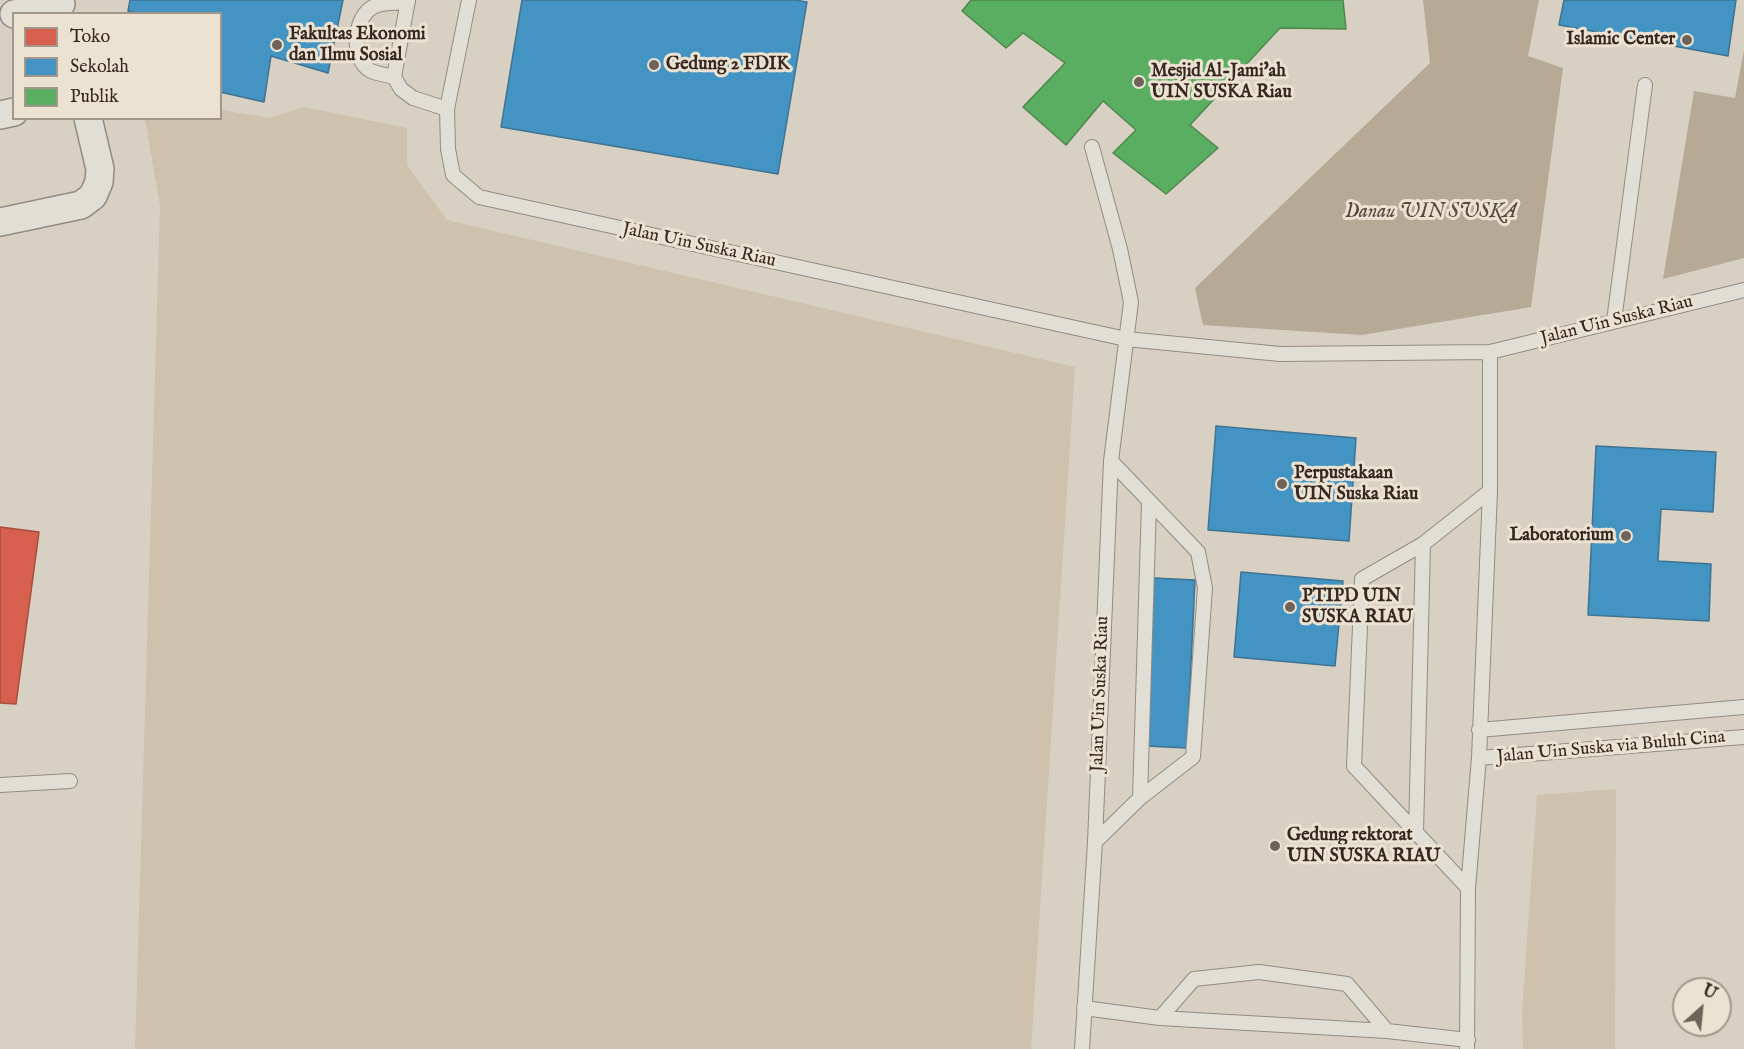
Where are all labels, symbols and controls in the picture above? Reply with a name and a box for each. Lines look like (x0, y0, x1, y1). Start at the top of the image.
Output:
legend (12, 12, 222, 120)
place label: Fakultas Ekonomi dan Ilmu Sosial (289, 24, 426, 66)
text: Toko (70, 26, 110, 49)
place label: Islamic Center (1566, 29, 1675, 51)
marker: Islamic Center (1680, 33, 1694, 47)
marker: Fakultas Ekonomi dan Ilmu Sosial (270, 38, 284, 52)
place label: Gedung 2 FDIK (666, 54, 790, 76)
text: Sekolah (70, 56, 129, 79)
marker: Gedung 2 FDIK (647, 58, 661, 72)
place label: Mesjid Al-Jami'ah UIN SUSKA Riau (1151, 61, 1292, 104)
marker: Mesjid Al-Jami'ah UIN SUSKA Riau (1132, 75, 1146, 89)
text: Publik (70, 86, 119, 109)
water label: Danau UIN SUSKA (1345, 201, 1517, 225)
street label: Jalan Uin Suska Riau (620, 219, 778, 273)
street label: Jalan Uin Suska Riau (1539, 292, 1695, 350)
place label: Perpustakaan UIN Suska Riau (1294, 463, 1418, 506)
marker: Perpustakaan UIN Suska Riau (1275, 477, 1289, 491)
place label: Laboratorium (1509, 525, 1614, 547)
marker: Laboratorium (1619, 529, 1633, 543)
place label: PTIPD UIN SUSKA RIAU (1302, 586, 1413, 628)
marker: PTIPD UIN SUSKA RIAU (1283, 600, 1297, 614)
street label: Jalan Uin Suska Riau (1087, 616, 1115, 772)
street label: Jalan Uin Suska via Buluh Cina (1496, 727, 1726, 769)
place label: Gedung rektorat UIN SUSKA RIAU (1287, 825, 1440, 868)
marker: Gedung rektorat UIN SUSKA RIAU (1268, 839, 1282, 853)
north arrow (1672, 977, 1732, 1037)
text: U (1699, 981, 1720, 1005)

